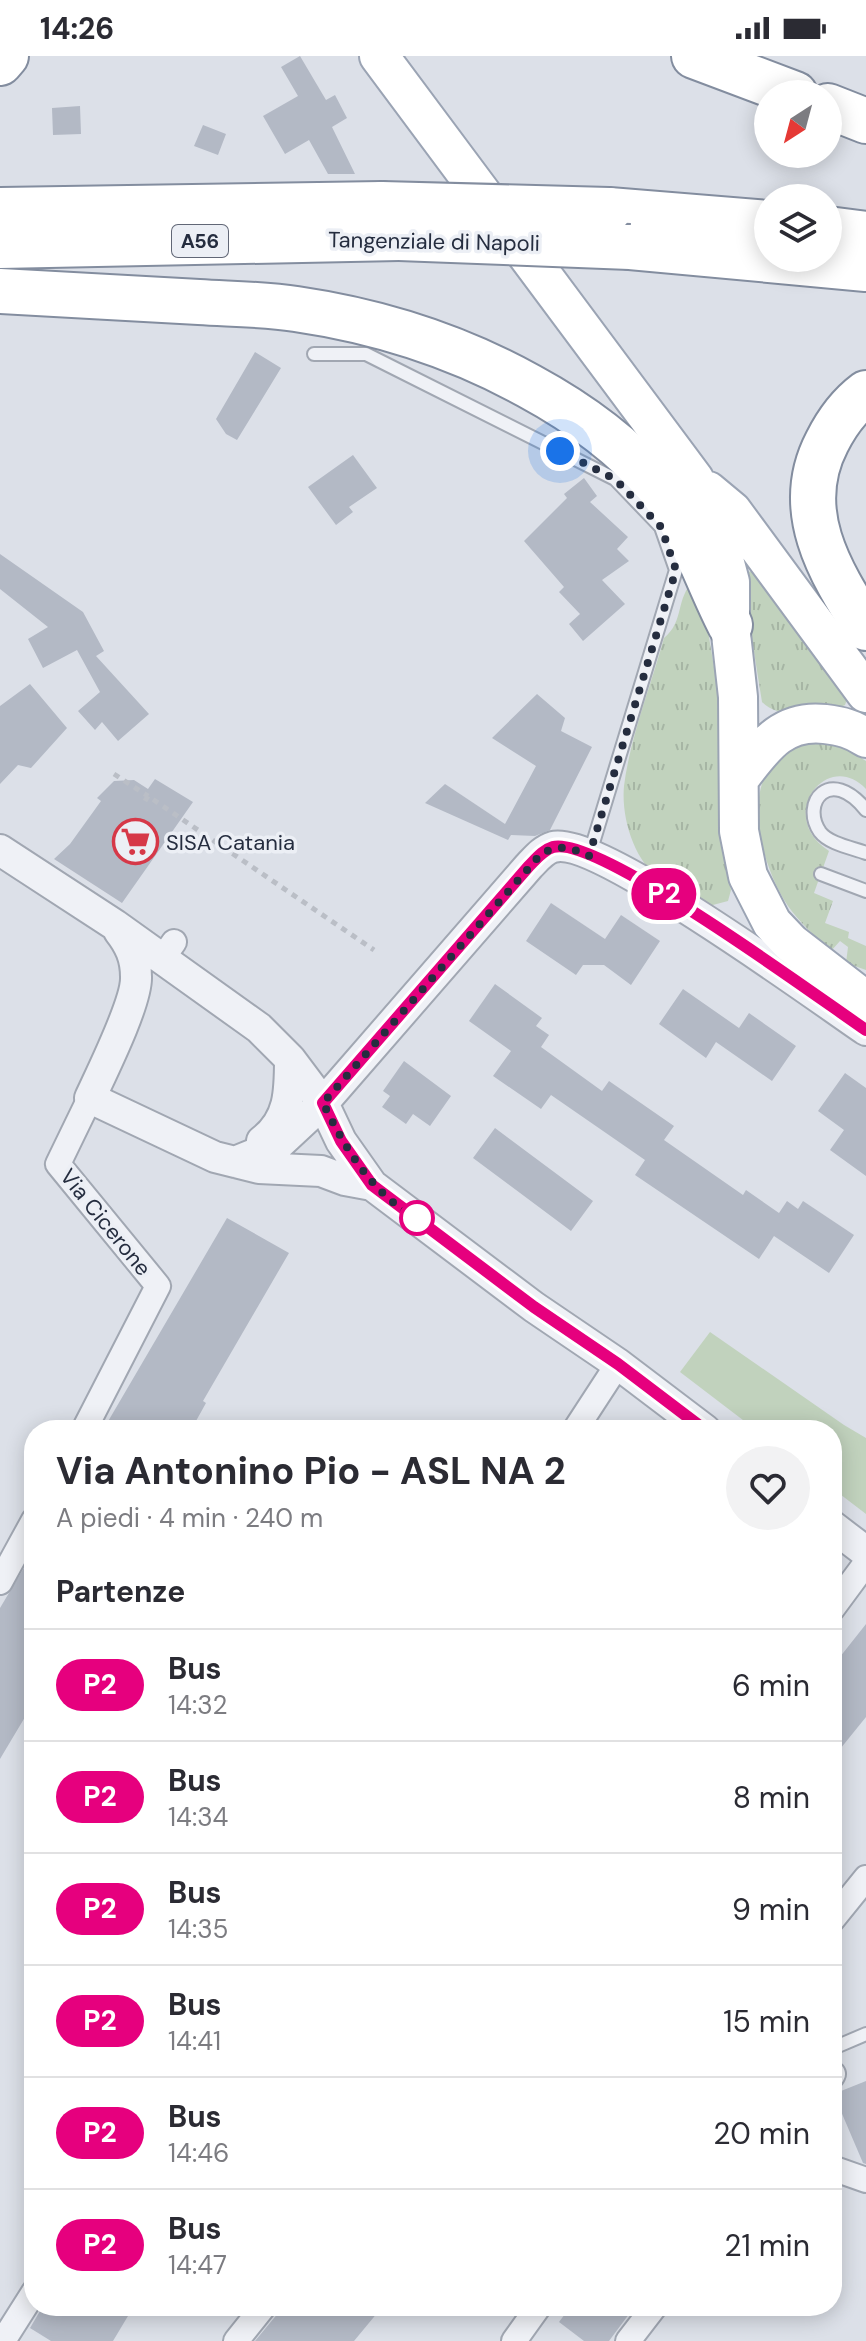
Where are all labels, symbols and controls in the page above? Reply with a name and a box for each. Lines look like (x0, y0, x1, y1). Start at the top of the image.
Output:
text: 14:26 (40, 9, 114, 48)
north arrow (754, 80, 842, 168)
map controls (754, 80, 842, 272)
button: layers (754, 184, 842, 272)
road number: A56 (172, 225, 228, 257)
street label: Tangenziale di Napoli (328, 225, 540, 258)
your location (540, 431, 580, 471)
supermarket icon: SISA Catania (111, 818, 159, 866)
place label: SISA Catania (166, 828, 295, 857)
line badge: P2 (628, 868, 700, 920)
text: P2 (647, 875, 681, 912)
street label: Via Cicerone (53, 1163, 158, 1282)
unlabelled marker (400, 1201, 434, 1235)
text: Via Antonino Pio - ASL NA 2 (56, 1446, 566, 1496)
button: heart (726, 1446, 810, 1530)
text: A piedi · 4 min · 240 m (56, 1501, 323, 1535)
text: Partenze (56, 1572, 185, 1611)
text: Bus (168, 1649, 222, 1688)
text: P2 (83, 1666, 117, 1703)
text: 6 min (732, 1666, 810, 1705)
text: 14:32 (168, 1688, 228, 1722)
text: Bus (168, 1761, 222, 1800)
text: P2 (83, 1778, 117, 1815)
text: 8 min (733, 1778, 810, 1817)
text: 14:34 (168, 1800, 228, 1834)
text: Bus (168, 1873, 222, 1912)
text: P2 (83, 1890, 117, 1927)
text: 9 min (732, 1890, 810, 1929)
text: 14:35 (168, 1912, 228, 1946)
text: Bus (168, 1985, 222, 2024)
text: P2 (83, 2002, 117, 2039)
text: 15 min (723, 2002, 810, 2041)
text: 14:41 (168, 2024, 221, 2058)
text: Bus (168, 2097, 222, 2136)
text: P2 (83, 2114, 117, 2151)
text: 20 min (713, 2114, 810, 2153)
text: 14:46 (168, 2136, 229, 2170)
text: Bus (168, 2209, 222, 2248)
text: P2 (83, 2226, 117, 2263)
text: 21 min (724, 2226, 810, 2265)
text: 14:47 (168, 2248, 227, 2282)

